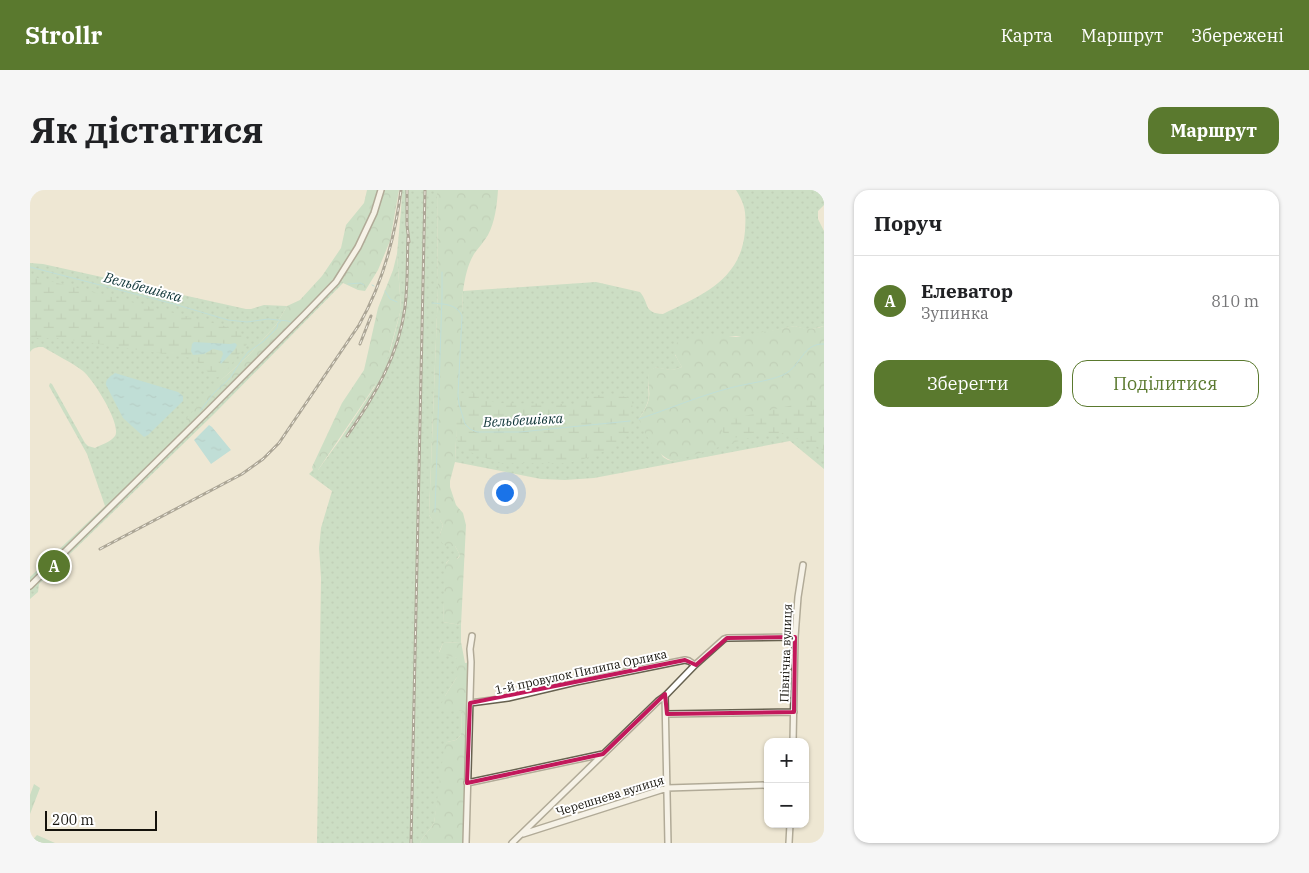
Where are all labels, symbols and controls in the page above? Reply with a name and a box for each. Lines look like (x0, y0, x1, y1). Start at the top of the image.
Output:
text: Strollr (25, 19, 102, 51)
text: Карта (1001, 24, 1053, 47)
text: Маршрут (1081, 24, 1163, 47)
text: Збережені (1191, 24, 1284, 47)
text: Як дістатися (30, 107, 264, 153)
button: Маршрут (1148, 107, 1279, 154)
text: Поруч (874, 209, 942, 237)
water label: Вельбешівка (101, 268, 184, 306)
text: Елеватор (921, 279, 1013, 303)
text: A (884, 291, 896, 311)
text: 810 m (1211, 291, 1259, 311)
text: Зупинка (921, 303, 989, 323)
button: Зберегти (874, 360, 1062, 407)
button: Поділитися (1072, 360, 1259, 407)
water label: Вельбешівка (481, 409, 564, 431)
your location (492, 480, 518, 506)
pin: A (38, 547, 70, 585)
street label: Північна вулиця (776, 603, 795, 703)
street label: 1-й провулок Пилипа Орлика (494, 646, 669, 697)
map controls (764, 738, 809, 828)
button: + (764, 738, 809, 783)
street label: Черешнева вулиця (554, 772, 666, 819)
button: − (764, 783, 809, 828)
scale bar (45, 808, 158, 831)
text: 200 m (52, 811, 94, 829)

